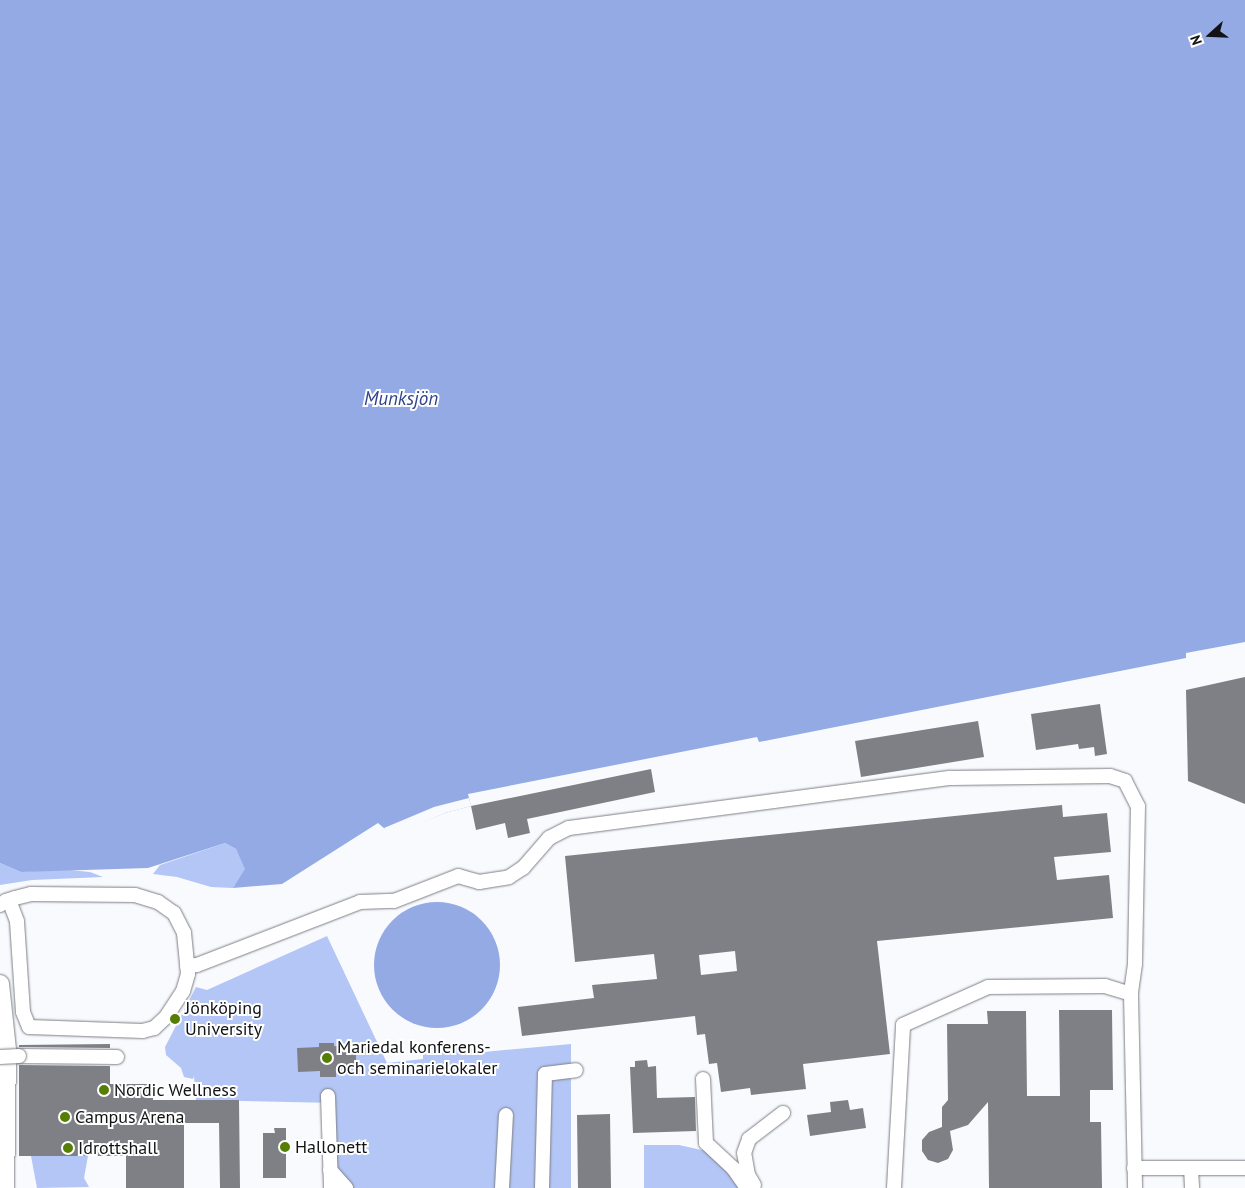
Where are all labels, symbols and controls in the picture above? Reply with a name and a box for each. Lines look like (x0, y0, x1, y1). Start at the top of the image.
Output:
north arrow (1185, 10, 1235, 60)
text: N (1186, 33, 1206, 48)
water label: Munksjön (364, 388, 438, 410)
place label: Jönköping University (185, 998, 262, 1040)
marker: Jönköping University (169, 1013, 181, 1025)
place label: Mariedal konferens- och seminarielokaler (337, 1037, 497, 1080)
marker: Mariedal konferens- och seminarielokaler (321, 1052, 333, 1064)
place label: Nordic Wellness (114, 1079, 237, 1101)
marker: Nordic Wellness (98, 1084, 110, 1096)
place label: Campus Arena (75, 1106, 185, 1128)
marker: Campus Arena (59, 1111, 71, 1123)
place label: Hallonett (295, 1136, 367, 1158)
place label: Idrottshall (78, 1137, 158, 1159)
marker: Hallonett (279, 1141, 291, 1153)
marker: Idrottshall (62, 1142, 74, 1154)

